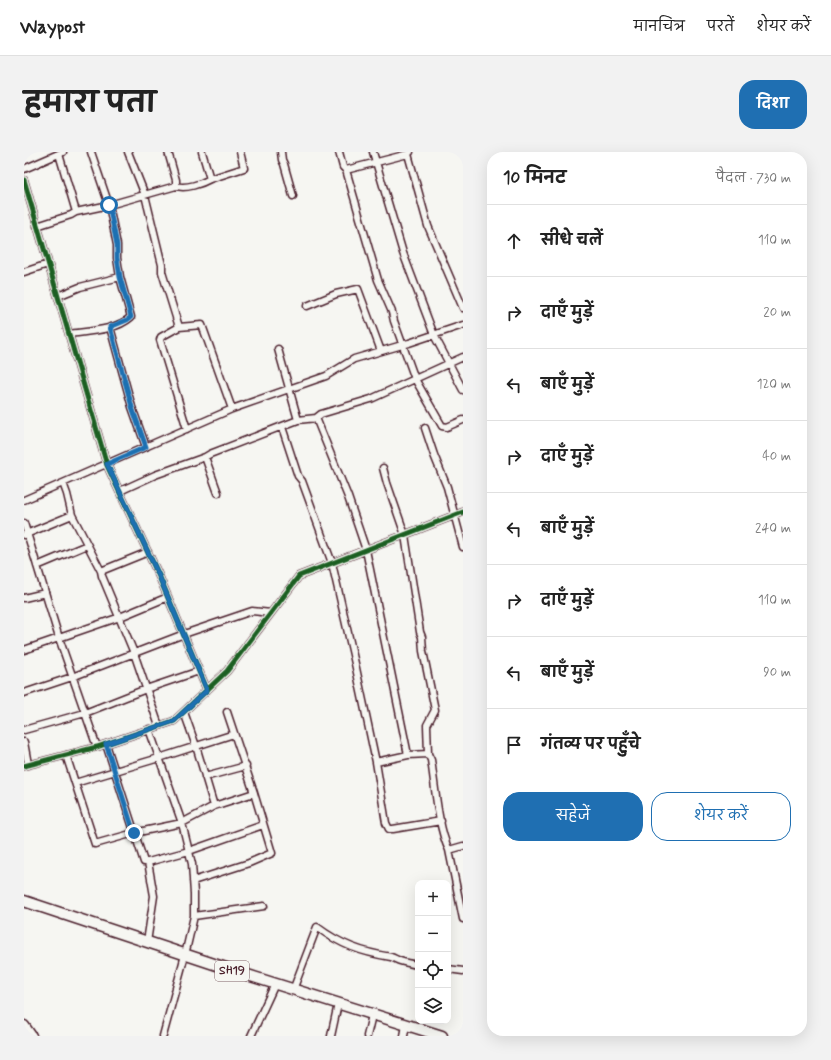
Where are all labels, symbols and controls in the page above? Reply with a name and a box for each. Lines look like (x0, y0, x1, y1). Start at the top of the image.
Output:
text: Waypost (20, 15, 85, 40)
text: मानचित्र (633, 18, 685, 36)
text: परतें (707, 18, 734, 36)
text: शेयर करें (756, 18, 811, 36)
button: दिशा (739, 80, 807, 129)
text: हमारा पता (24, 86, 156, 123)
text: 10 मिनट (503, 167, 566, 189)
text: पैदल · 730 m (716, 170, 791, 187)
route start (100, 196, 118, 214)
icon: ahead (503, 230, 525, 252)
text: सीधे चलें (541, 231, 603, 251)
text: 110 m (758, 232, 791, 249)
icon: right (503, 302, 525, 324)
text: दाएँ मुड़ें (541, 303, 593, 323)
text: 20 m (763, 304, 791, 321)
icon: left (503, 374, 525, 396)
text: बाएँ मुड़ें (541, 375, 594, 395)
text: 120 m (757, 376, 791, 393)
icon: right (503, 446, 525, 468)
text: दाएँ मुड़ें (541, 447, 593, 467)
text: 40 m (762, 448, 791, 465)
icon: left (503, 518, 525, 540)
text: बाएँ मुड़ें (541, 519, 594, 539)
text: 240 m (755, 520, 791, 537)
icon: right (503, 590, 525, 612)
text: दाएँ मुड़ें (541, 591, 593, 611)
text: 110 m (758, 592, 791, 609)
icon: left (503, 662, 525, 684)
text: बाएँ मुड़ें (541, 663, 594, 683)
text: 90 m (763, 664, 791, 681)
icon: arrive (503, 734, 525, 756)
text: गंतव्य पर पहुँचे (541, 735, 640, 755)
button: सहेजें (503, 792, 643, 841)
button: शेयर करें (651, 792, 791, 841)
route end (125, 824, 143, 842)
map controls (415, 880, 451, 1024)
button: + (415, 880, 451, 916)
button: − (415, 916, 451, 952)
button: locate (415, 952, 451, 988)
road number: SH19 (215, 961, 249, 981)
button: layers (415, 988, 451, 1024)

